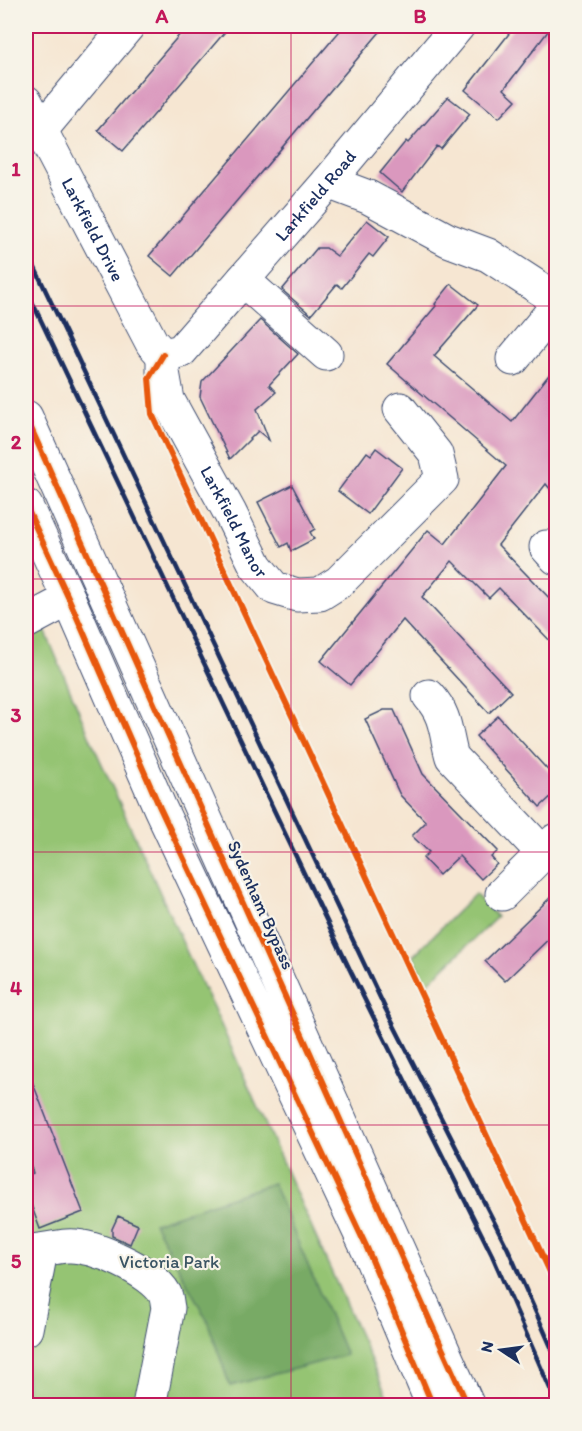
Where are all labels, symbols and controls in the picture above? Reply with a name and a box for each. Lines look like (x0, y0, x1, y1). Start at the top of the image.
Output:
text: A (155, 4, 169, 28)
text: B (414, 4, 427, 28)
street label: Larkfield Road (271, 145, 361, 246)
text: 1 (11, 157, 21, 181)
street label: Larkfield Drive (57, 174, 129, 285)
text: 2 (11, 430, 22, 454)
street label: Larkfield Manor (195, 462, 273, 583)
text: 3 (11, 703, 22, 727)
street label: Sydenham Bypass (223, 837, 299, 973)
text: 4 (10, 976, 22, 1000)
text: 5 (11, 1249, 22, 1273)
park label: Victoria Park (119, 1251, 219, 1273)
north arrow (471, 1320, 531, 1380)
text: N (476, 1339, 497, 1354)

